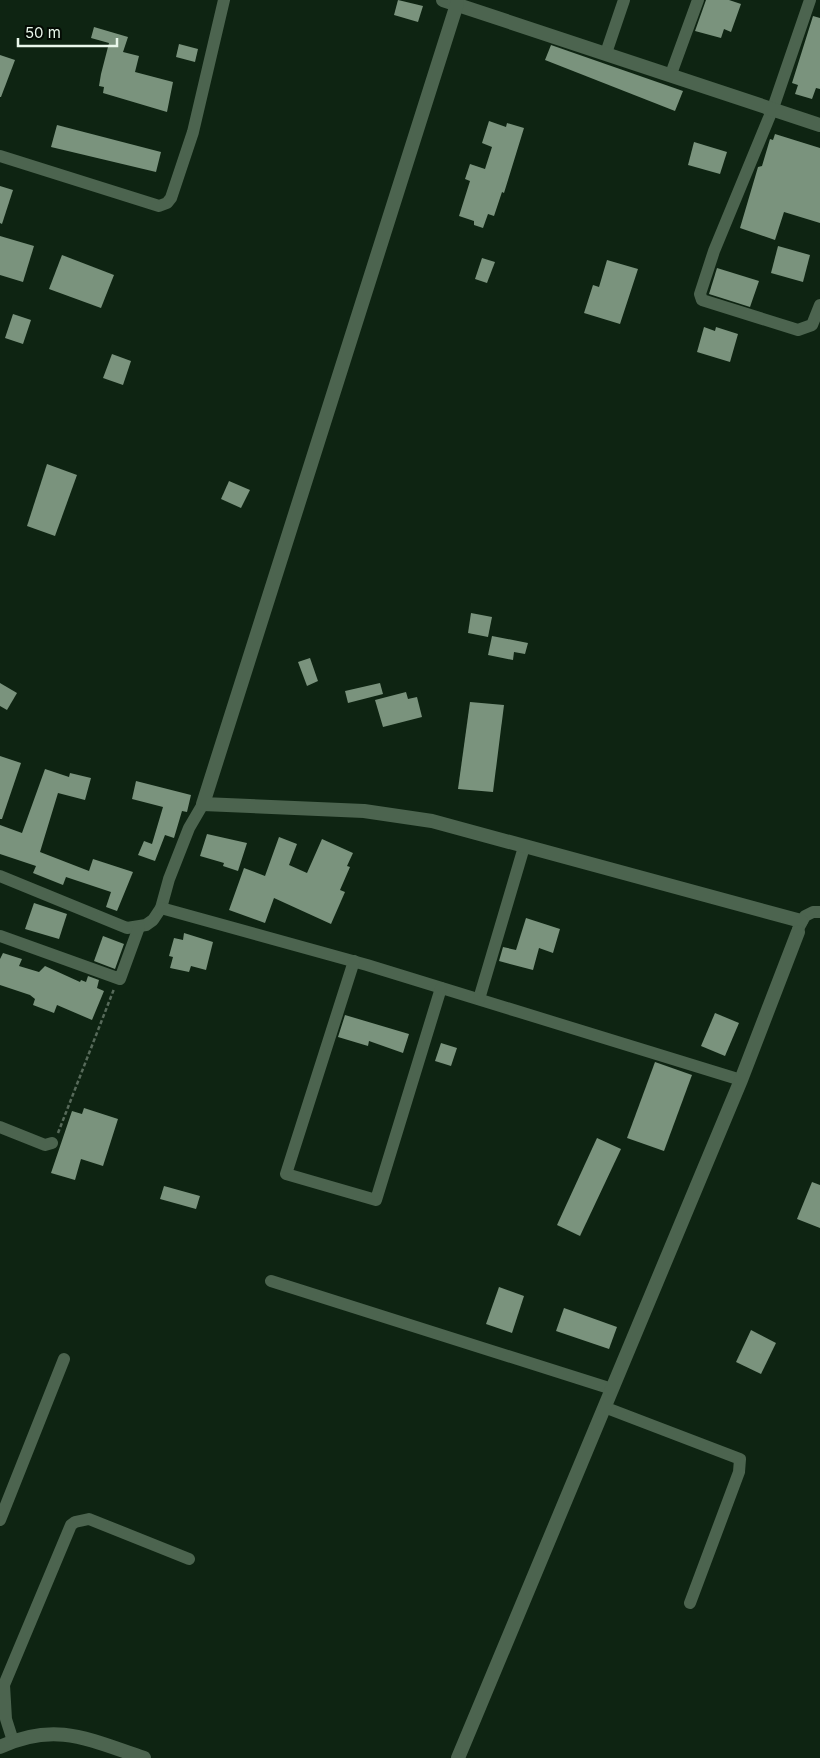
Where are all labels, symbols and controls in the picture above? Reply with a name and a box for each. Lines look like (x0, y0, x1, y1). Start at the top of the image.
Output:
scale bar (18, 15, 116, 47)
text: 50 m (25, 23, 61, 42)

